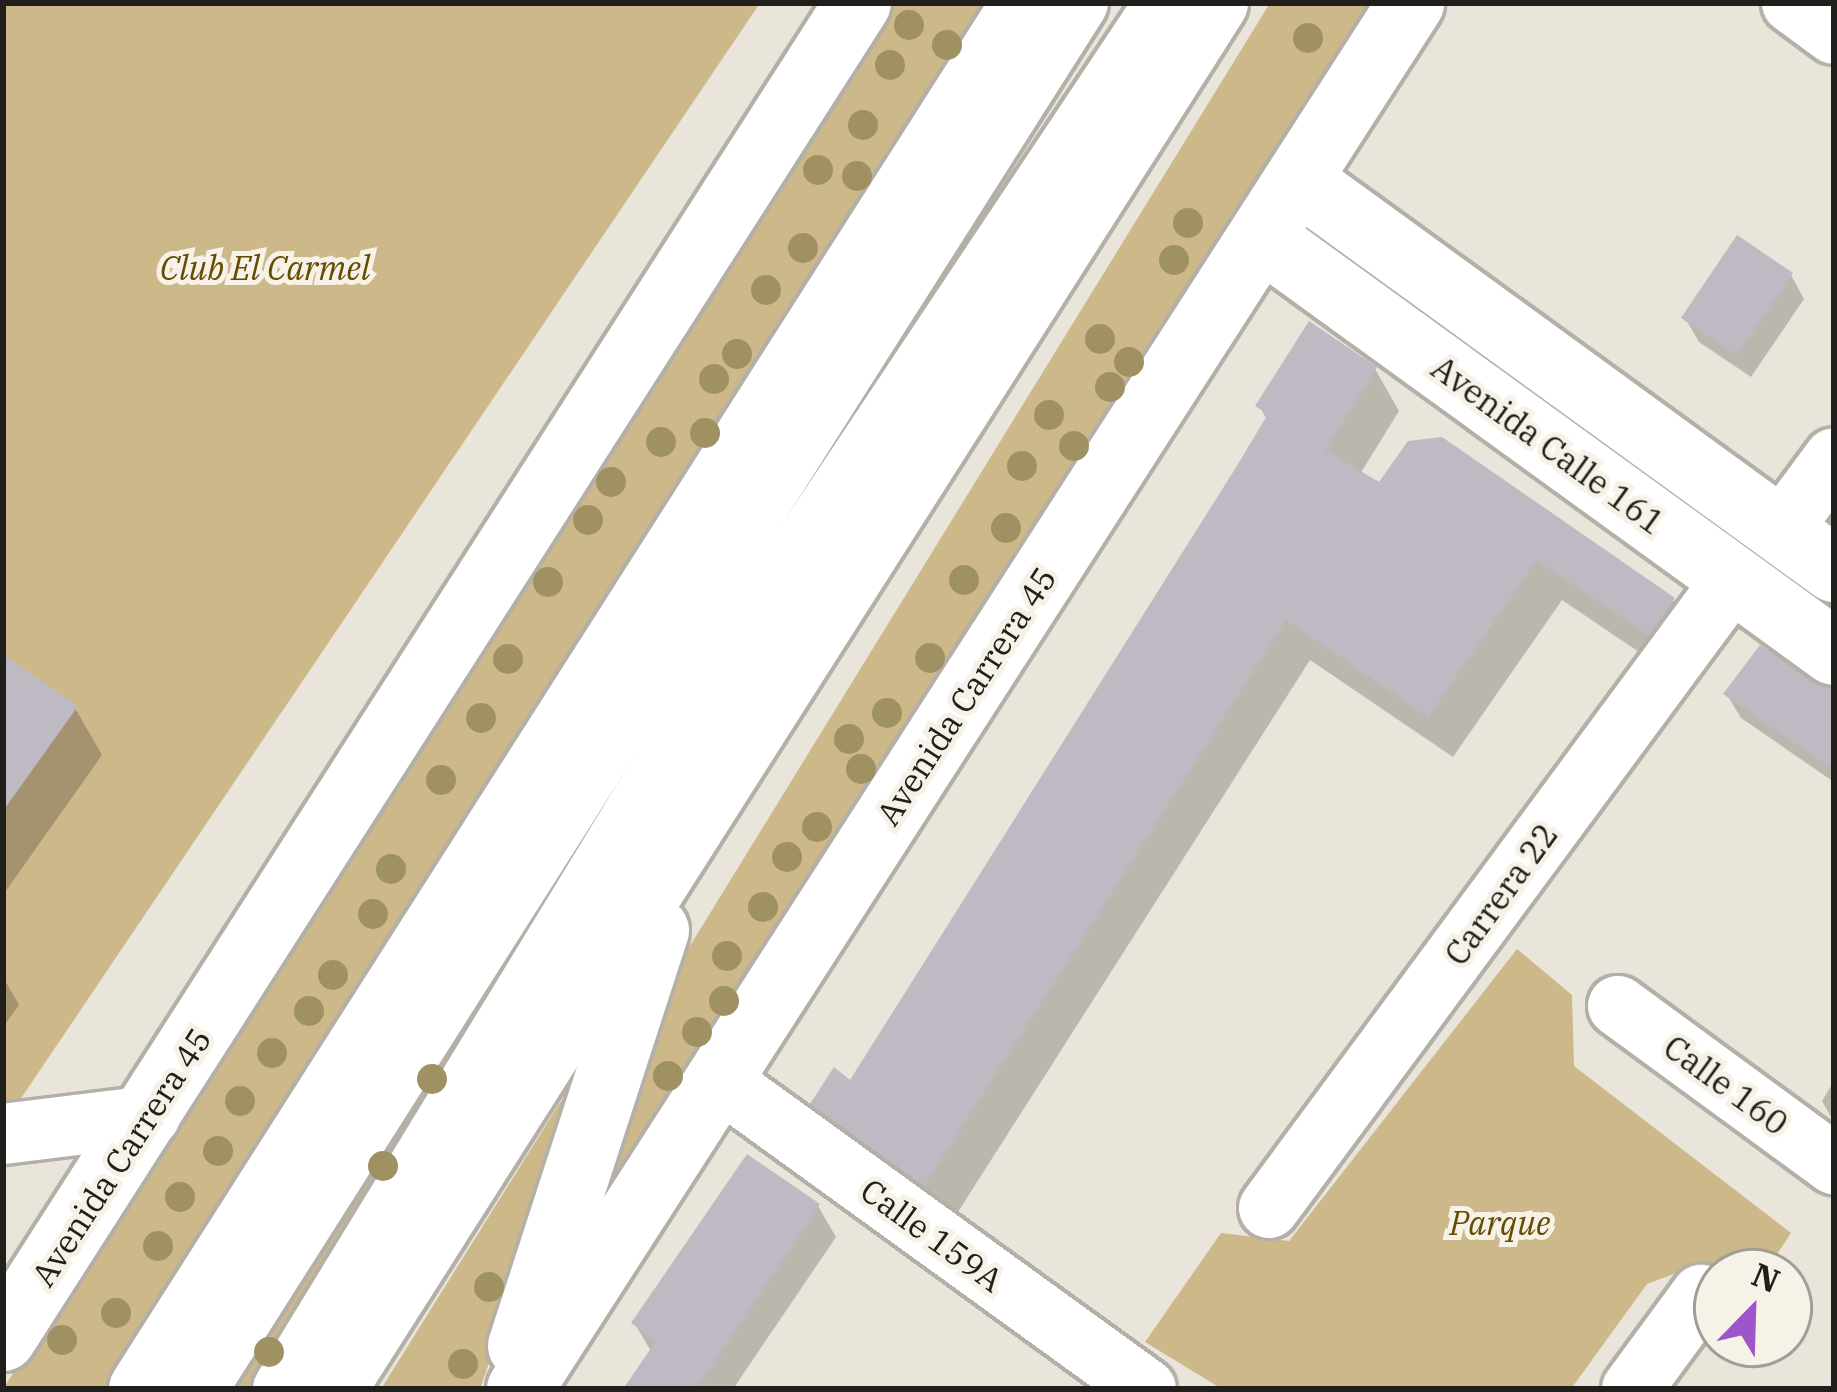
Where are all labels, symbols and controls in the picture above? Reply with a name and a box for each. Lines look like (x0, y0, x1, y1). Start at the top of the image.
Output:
park label: Club El Carmel (160, 248, 370, 288)
street label: Avenida Calle 161 (1424, 347, 1672, 543)
street label: Avenida Carrera 45 (868, 559, 1064, 833)
street label: Carrera 22 (1436, 815, 1566, 973)
street label: Avenida Carrera 45 (23, 1020, 219, 1294)
street label: Calle 160 (1656, 1027, 1796, 1143)
street label: Calle 159A (853, 1170, 1011, 1300)
park label: Parque (1449, 1203, 1551, 1243)
north arrow (1693, 1248, 1813, 1368)
text: N (1746, 1252, 1786, 1302)

